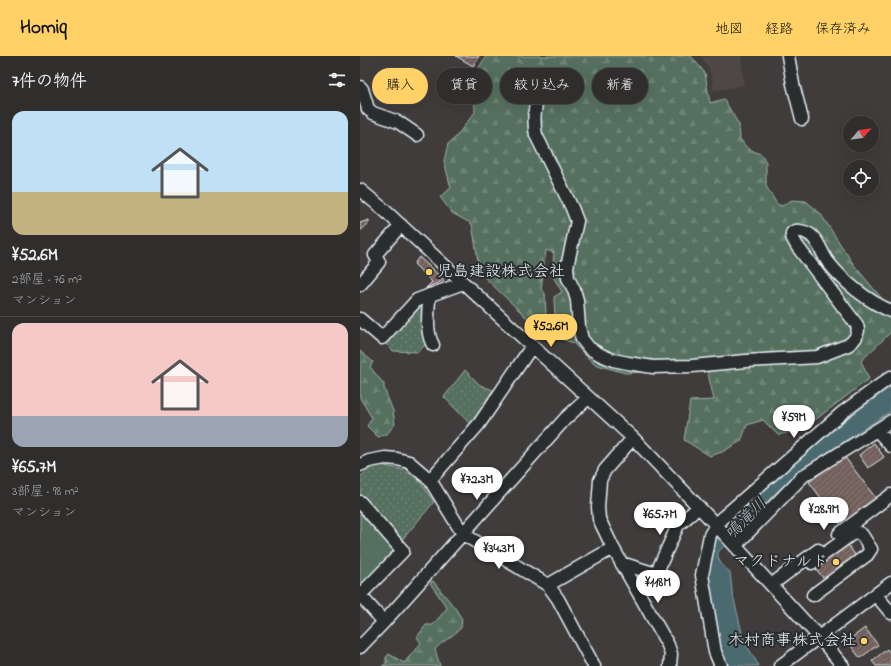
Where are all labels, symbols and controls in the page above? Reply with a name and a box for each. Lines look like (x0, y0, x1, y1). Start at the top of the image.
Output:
text: Homiq (20, 15, 67, 42)
text: 地図 (715, 19, 743, 40)
text: 経路 (765, 19, 793, 40)
text: 保存済み (815, 19, 871, 40)
chip: 購入 (372, 68, 428, 104)
chip: 賃貸 (436, 68, 492, 104)
chip: 絞り込み (500, 68, 584, 104)
chip: 新着 (592, 68, 648, 104)
text: 7件の物件 (12, 69, 87, 94)
icon: filters (326, 69, 348, 91)
north arrow (843, 116, 879, 152)
map controls (843, 116, 879, 196)
icon: home (144, 137, 216, 209)
button: locate (843, 160, 879, 196)
text: ¥52.6M (12, 243, 58, 268)
place label: 児島建設株式会社 (437, 260, 565, 284)
marker: 児島建設株式会社 (424, 267, 434, 277)
text: 2部屋 · 76 m² (12, 270, 82, 289)
text: マンション (12, 291, 76, 310)
pin: ¥52.6M (518, 314, 584, 348)
text: ¥52.6M (533, 317, 569, 336)
icon: home (144, 349, 216, 421)
pin: ¥59M (770, 405, 818, 439)
text: ¥59M (782, 408, 806, 427)
text: ¥65.7M (12, 455, 57, 480)
pin: ¥72.3M (444, 467, 510, 501)
text: ¥72.3M (461, 470, 493, 489)
text: 3部屋 · 98 m² (12, 482, 79, 501)
water label: 鳴滝川 (719, 492, 773, 546)
pin: ¥28.9M (791, 497, 857, 531)
text: ¥28.9M (809, 500, 839, 519)
pin: ¥65.7M (627, 502, 693, 536)
text: マンション (12, 503, 76, 522)
text: ¥65.7M (643, 505, 677, 524)
pin: ¥34.3M (466, 536, 532, 570)
text: ¥34.3M (483, 539, 515, 558)
place label: マクドナルド (733, 550, 828, 574)
marker: マクドナルド (831, 557, 841, 567)
pin: ¥118M (630, 570, 686, 604)
text: ¥118M (645, 573, 671, 592)
place label: 木村商事株式会社 (728, 629, 856, 653)
marker: 木村商事株式会社 (859, 636, 869, 646)

